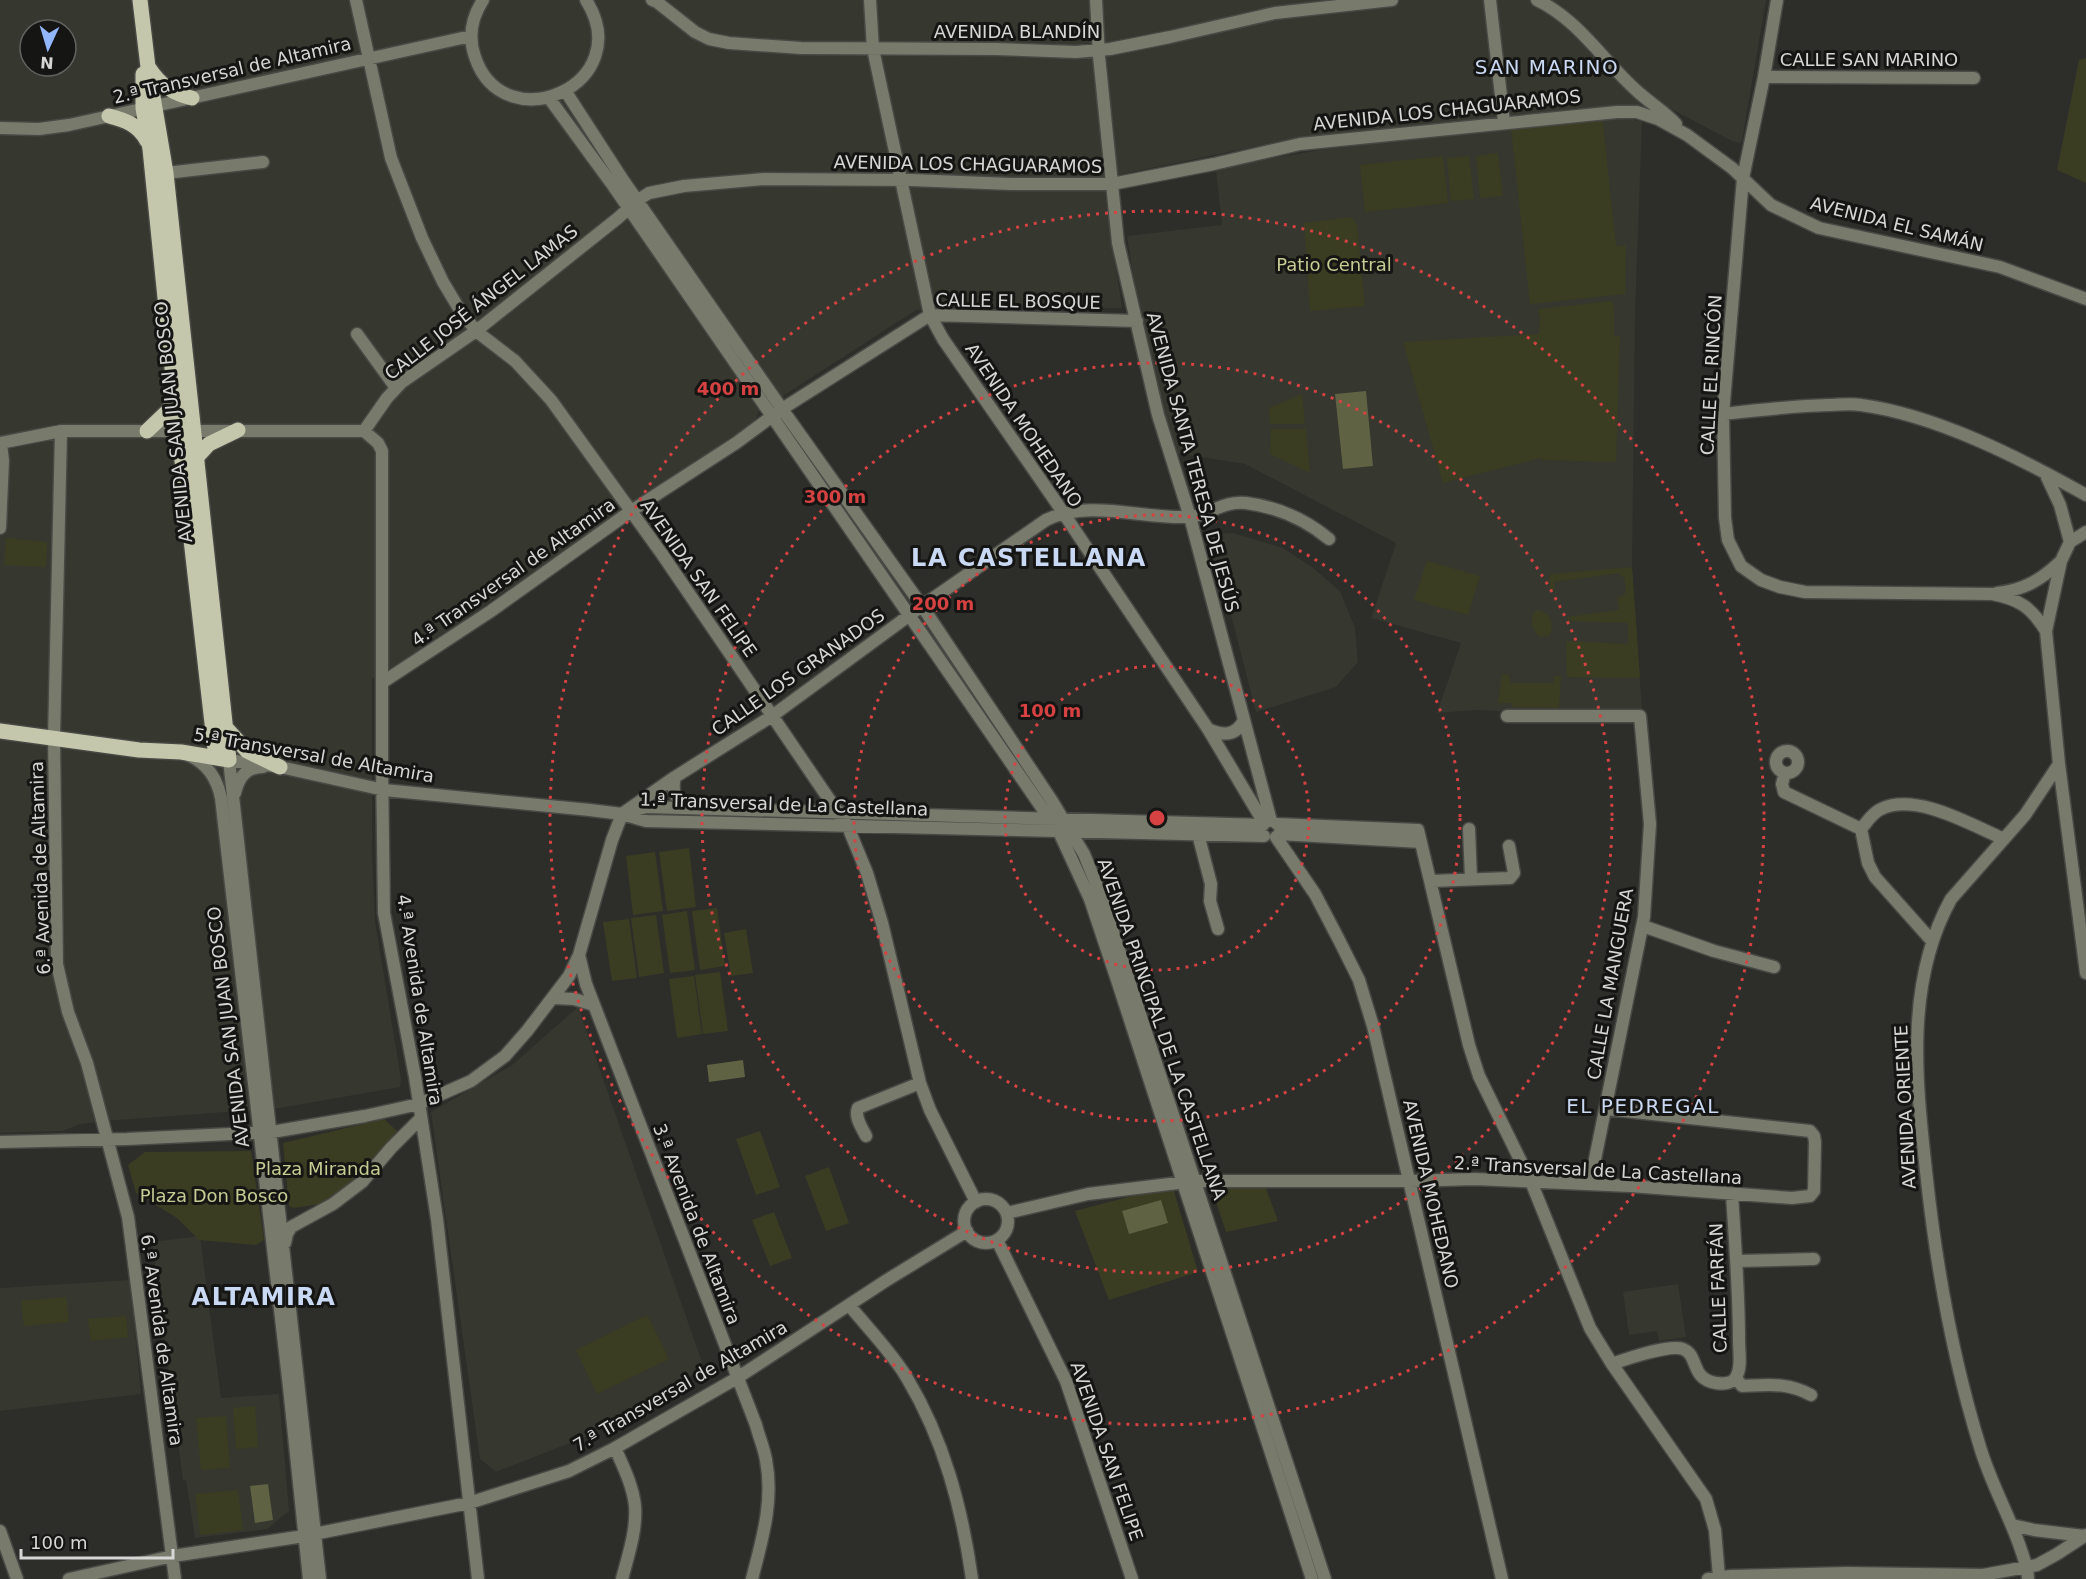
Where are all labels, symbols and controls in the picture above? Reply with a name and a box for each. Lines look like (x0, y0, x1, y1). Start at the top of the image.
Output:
north arrow (18, 18, 78, 78)
street label: AVENIDA BLANDÍN (934, 21, 1100, 42)
street label: 2.ª Transversal de Altamira (111, 32, 353, 108)
street label: CALLE SAN MARINO (1780, 49, 1958, 70)
text: N (40, 53, 54, 72)
district label: SAN MARINO (1475, 55, 1619, 79)
street label: AVENIDA LOS CHAGUARAMOS (1312, 86, 1582, 134)
street label: AVENIDA LOS CHAGUARAMOS (834, 151, 1102, 177)
street label: AVENIDA EL SAMÁN (1808, 192, 1986, 256)
street label: CALLE JOSÉ ÁNGEL LAMAS (380, 220, 582, 384)
park label: Patio Central (1276, 254, 1392, 275)
street label: CALLE EL BOSQUE (935, 289, 1101, 313)
street label: CALLE EL RINCÓN (1696, 294, 1726, 456)
street label: AVENIDA SAN JUAN BOSCO (150, 300, 196, 544)
street label: AVENIDA SANTA TERESA DE JESÚS (1143, 310, 1243, 614)
street label: AVENIDA MOHEDANO (961, 339, 1087, 511)
text: 400 m (697, 378, 759, 399)
text: 300 m (804, 486, 866, 507)
street label: 4.ª Transversal de Altamira (407, 493, 619, 651)
street label: AVENIDA SAN FELIPE (637, 495, 761, 661)
district label: LA CASTELLANA (911, 544, 1147, 572)
text: 200 m (912, 593, 974, 614)
street label: CALLE LOS GRANADOS (708, 604, 888, 740)
text: 100 m (1019, 700, 1081, 721)
street label: 5.ª Transversal de Altamira (192, 723, 436, 787)
street label: 6.ª Avenida de Altamira (26, 761, 54, 975)
street label: 1.ª Transversal de La Castellana (639, 788, 929, 820)
centre of rings (1147, 808, 1167, 828)
street label: AVENIDA PRINCIPAL DE LA CASTELLANA (1094, 856, 1231, 1203)
street label: CALLE LA MANGUERA (1583, 886, 1637, 1082)
street label: 4.ª Avenida de Altamira (393, 893, 447, 1107)
street label: AVENIDA SAN JUAN BOSCO (203, 905, 253, 1149)
street label: AVENIDA ORIENTE (1890, 1024, 1920, 1190)
district label: EL PEDREGAL (1566, 1094, 1720, 1118)
street label: AVENIDA MOHEDANO (1399, 1097, 1463, 1291)
street label: 3.ª Avenida de Altamira (649, 1121, 745, 1327)
street label: 2.ª Transversal de La Castellana (1453, 1152, 1743, 1188)
park label: Plaza Miranda (255, 1158, 381, 1179)
park label: Plaza Don Bosco (140, 1185, 288, 1206)
street label: CALLE FARFÁN (1705, 1223, 1731, 1353)
street label: 6.ª Avenida de Altamira (137, 1233, 187, 1447)
district label: ALTAMIRA (192, 1283, 336, 1311)
street label: 7.ª Transversal de Altamira (569, 1316, 791, 1456)
street label: AVENIDA SAN FELIPE (1067, 1359, 1147, 1543)
scale bar (21, 1522, 172, 1560)
text: 100 m (30, 1532, 88, 1553)

